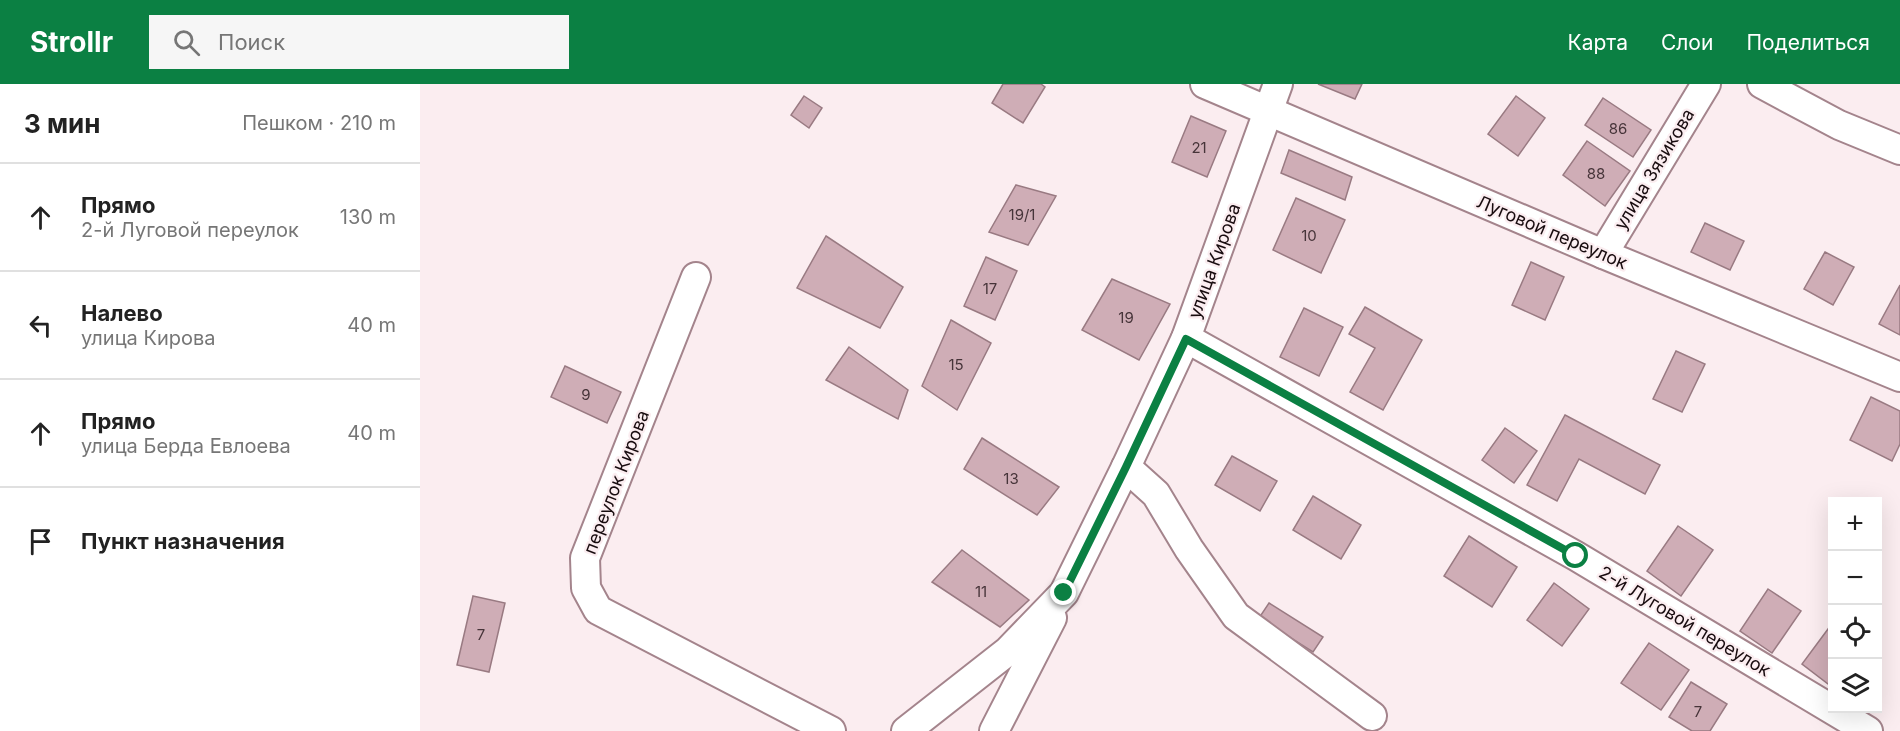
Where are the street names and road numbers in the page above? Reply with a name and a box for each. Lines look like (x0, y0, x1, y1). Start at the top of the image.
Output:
street label: улица Зязикова (1610, 105, 1698, 233)
street label: Луговой переулок (1474, 191, 1630, 273)
street label: улица Кирова (1183, 201, 1245, 321)
street label: переулок Кирова (579, 407, 653, 557)
street label: 2-й Луговой переулок (1596, 562, 1775, 681)

